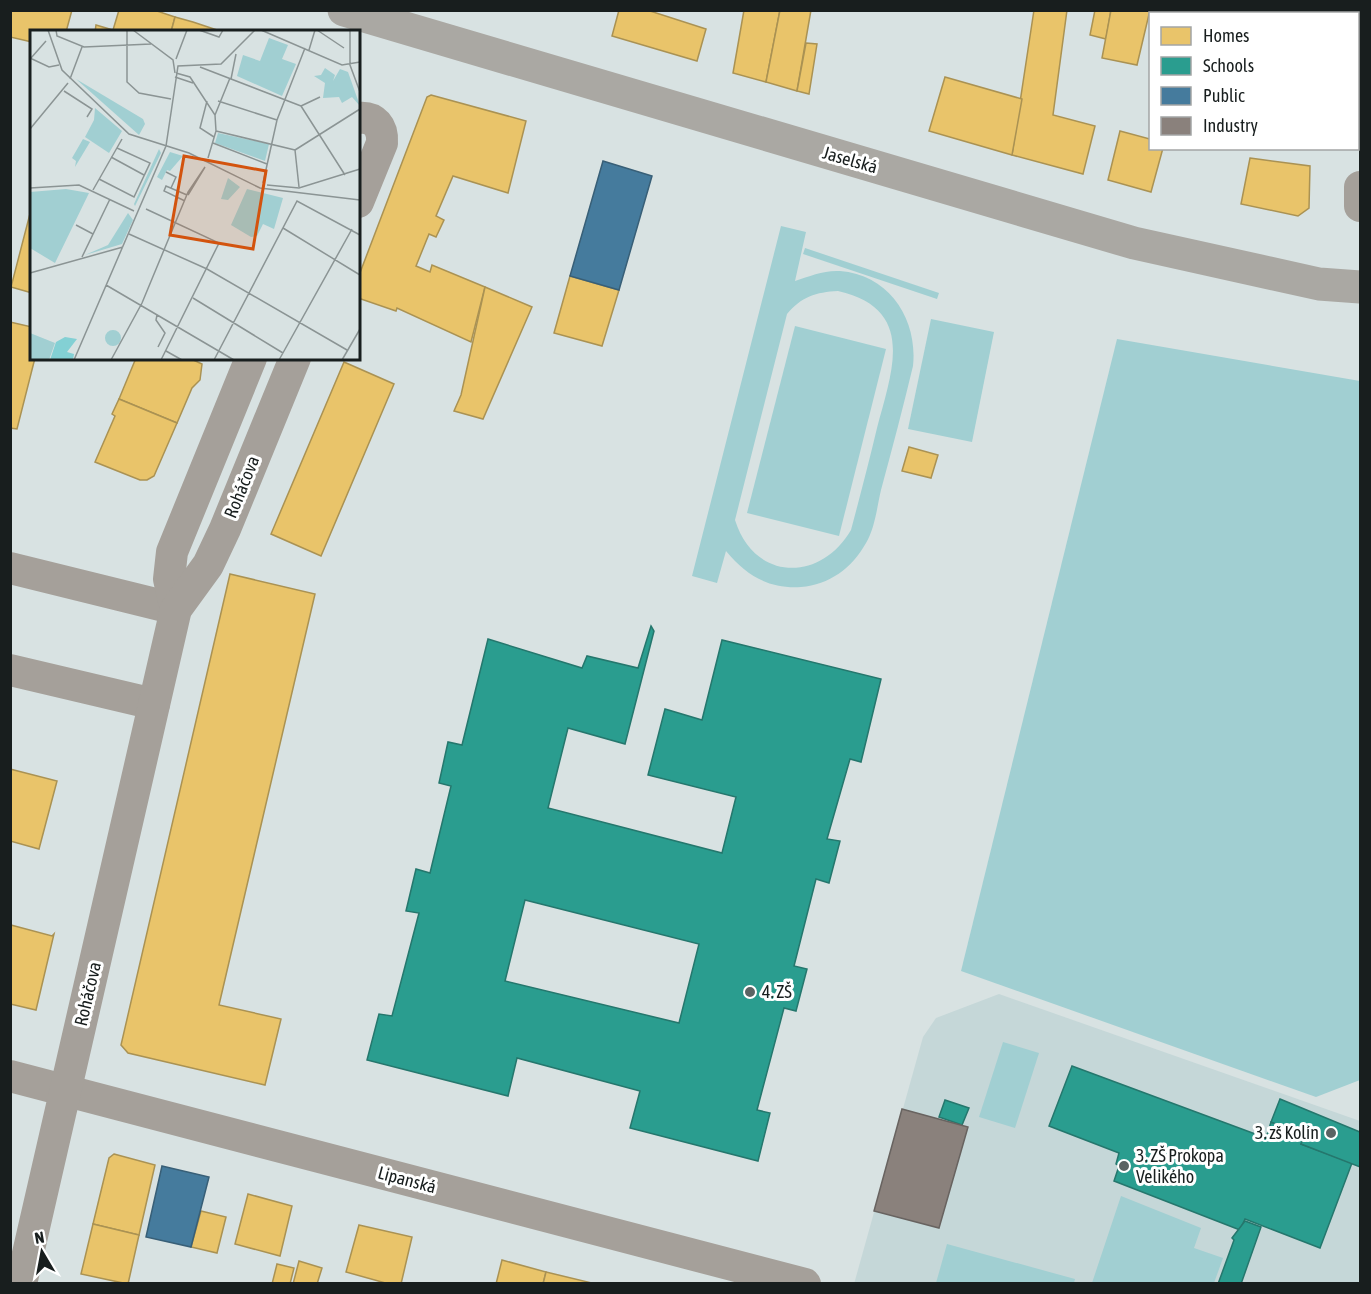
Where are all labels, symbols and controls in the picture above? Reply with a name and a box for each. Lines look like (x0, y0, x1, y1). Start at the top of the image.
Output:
legend (1149, 12, 1359, 150)
text: Homes (1203, 25, 1249, 46)
inset map (30, 30, 360, 360)
text: Schools (1203, 55, 1254, 76)
text: Public (1203, 85, 1245, 106)
text: Industry (1203, 115, 1258, 136)
street label: Jaselská (820, 142, 880, 177)
street label: Roháčova (220, 453, 263, 521)
street label: Roháčova (70, 960, 105, 1028)
place label: 4. ZŠ (762, 981, 792, 1002)
marker: 4. ZŠ (743, 985, 757, 999)
place label: 3. zš Kolín (1255, 1122, 1319, 1143)
marker: 3. zš Kolín (1324, 1126, 1338, 1140)
place label: 3. ZŠ Prokopa Velikého (1136, 1145, 1224, 1187)
marker: 3. ZŠ Prokopa Velikého (1117, 1159, 1131, 1173)
street label: Lipanská (376, 1162, 439, 1197)
north arrow (12, 1222, 72, 1282)
text: N (33, 1228, 46, 1247)

